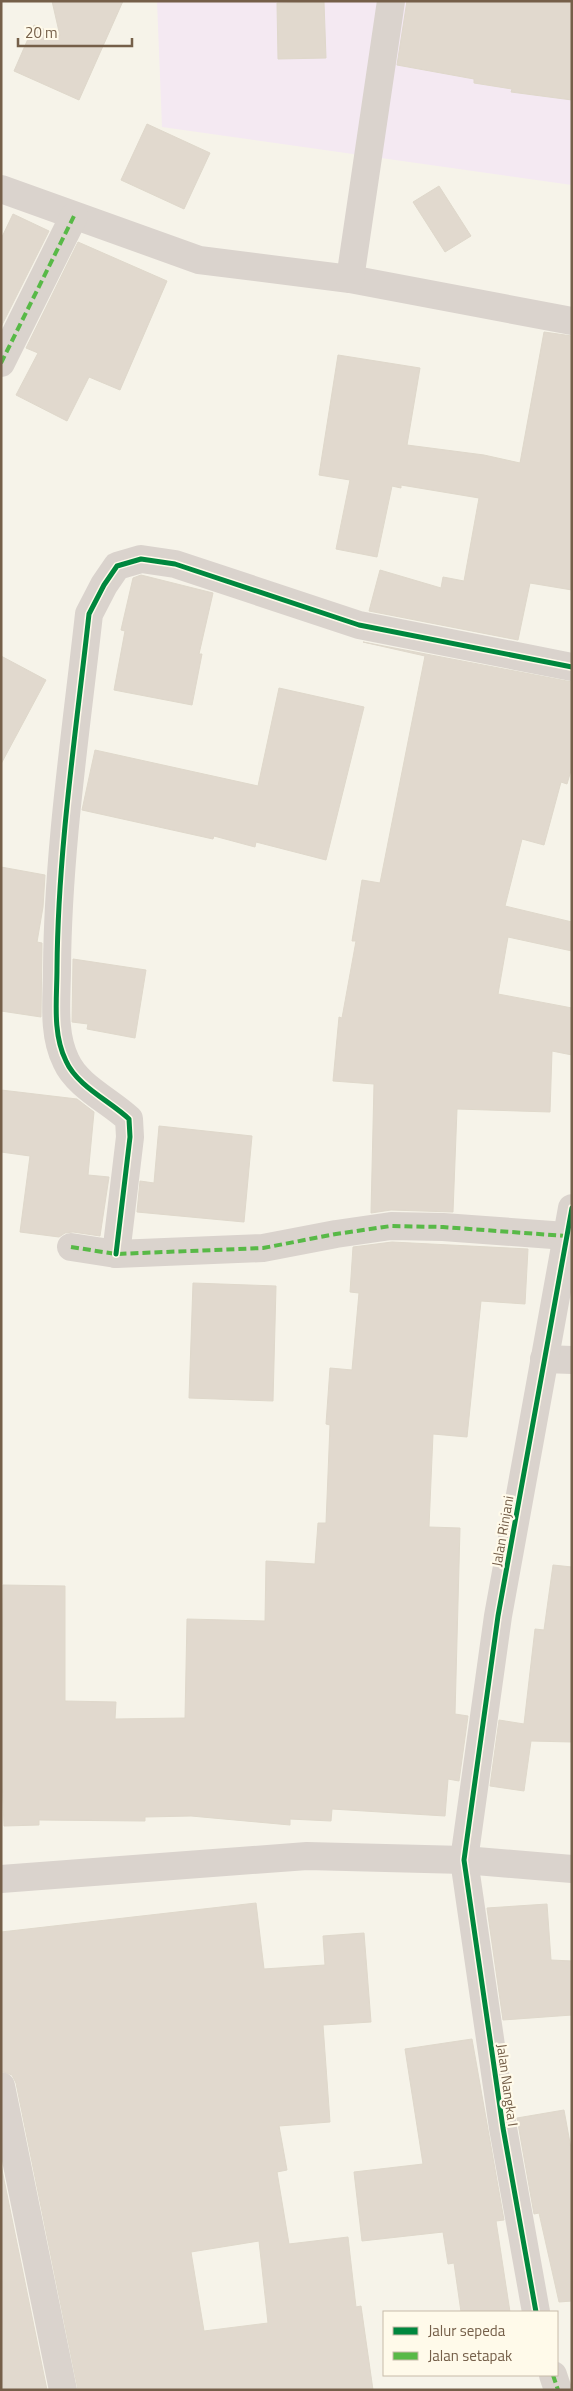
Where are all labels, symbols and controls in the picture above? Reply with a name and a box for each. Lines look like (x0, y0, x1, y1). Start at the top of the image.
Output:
scale bar (18, 15, 131, 47)
text: 20 m (25, 21, 58, 44)
street label: Jalan Rinjani (485, 1494, 519, 1568)
street label: Jalan Nangka I (492, 2042, 524, 2128)
legend (383, 2311, 558, 2376)
text: Jalur sepeda (428, 2319, 506, 2342)
text: Jalan setapak (428, 2344, 512, 2367)

